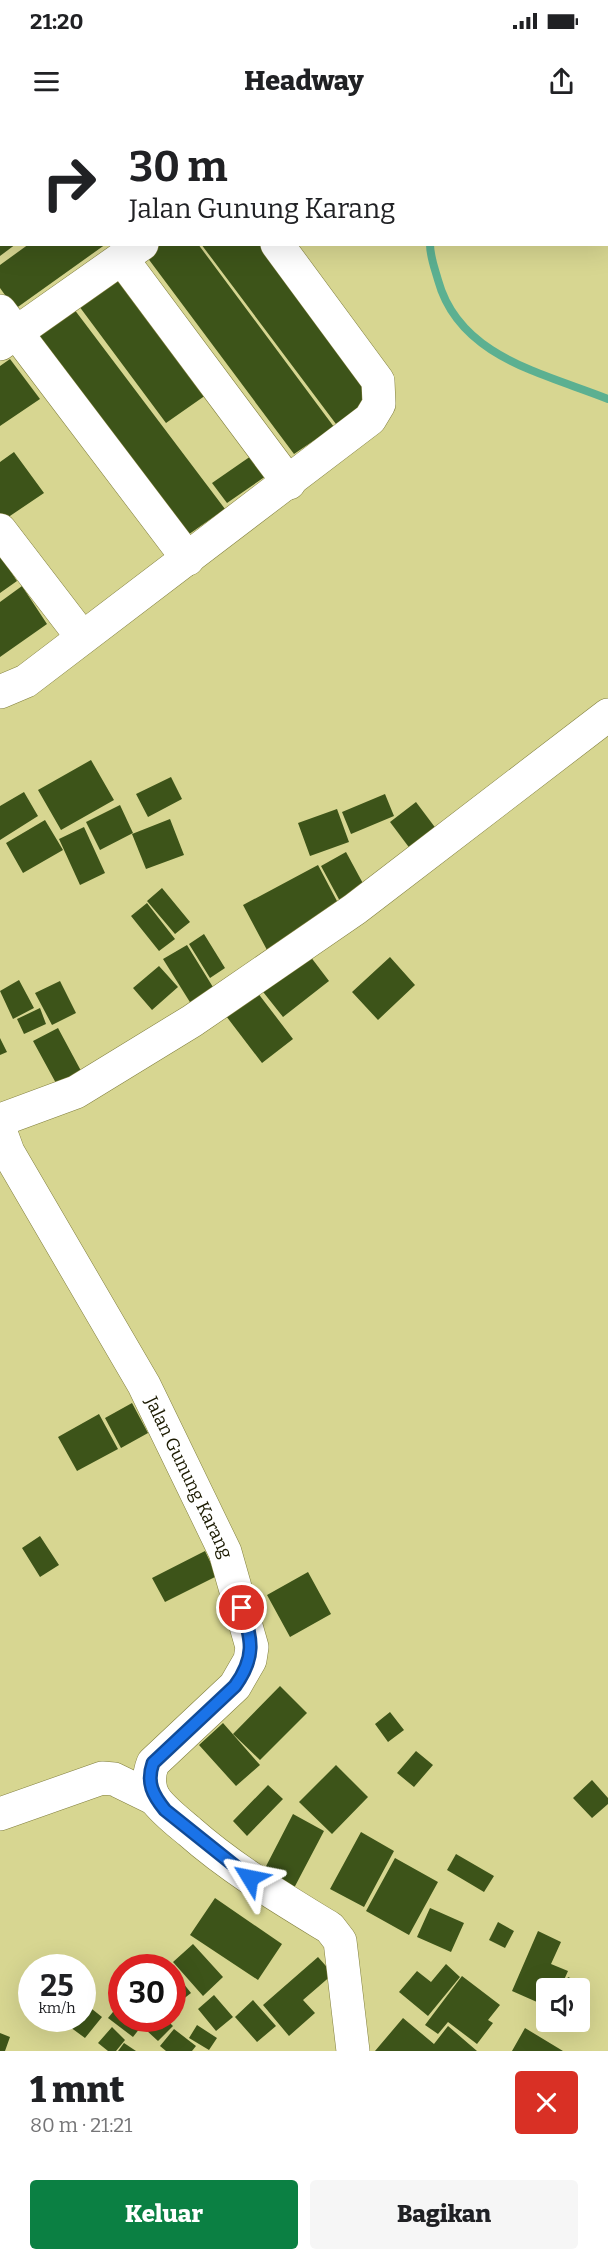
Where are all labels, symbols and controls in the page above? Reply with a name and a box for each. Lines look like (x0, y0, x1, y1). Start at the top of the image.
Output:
text: 21:20 (30, 8, 83, 35)
icon: menu (30, 65, 63, 98)
text: Headway (244, 65, 364, 97)
icon: share (545, 65, 578, 98)
text: 30 m (129, 142, 228, 192)
icon: right (30, 144, 108, 222)
text: Jalan Gunung Karang (129, 193, 395, 225)
street label: Jalan Gunung Karang (140, 1392, 237, 1561)
pin (216, 1582, 267, 1633)
icon: arrive (225, 1591, 258, 1624)
position arrow (218, 1846, 282, 1910)
speed limit sign: 30 (108, 1954, 186, 2032)
text: 25 (40, 1968, 74, 2004)
map controls (536, 1978, 590, 2032)
button: sound (536, 1978, 590, 2032)
text: km/h (38, 1999, 76, 2017)
text: 1 mnt (30, 2068, 125, 2112)
button: close (515, 2071, 578, 2134)
text: 80 m · 21:21 (30, 2113, 132, 2137)
button: Keluar (30, 2180, 298, 2249)
button: Bagikan (310, 2180, 578, 2249)

